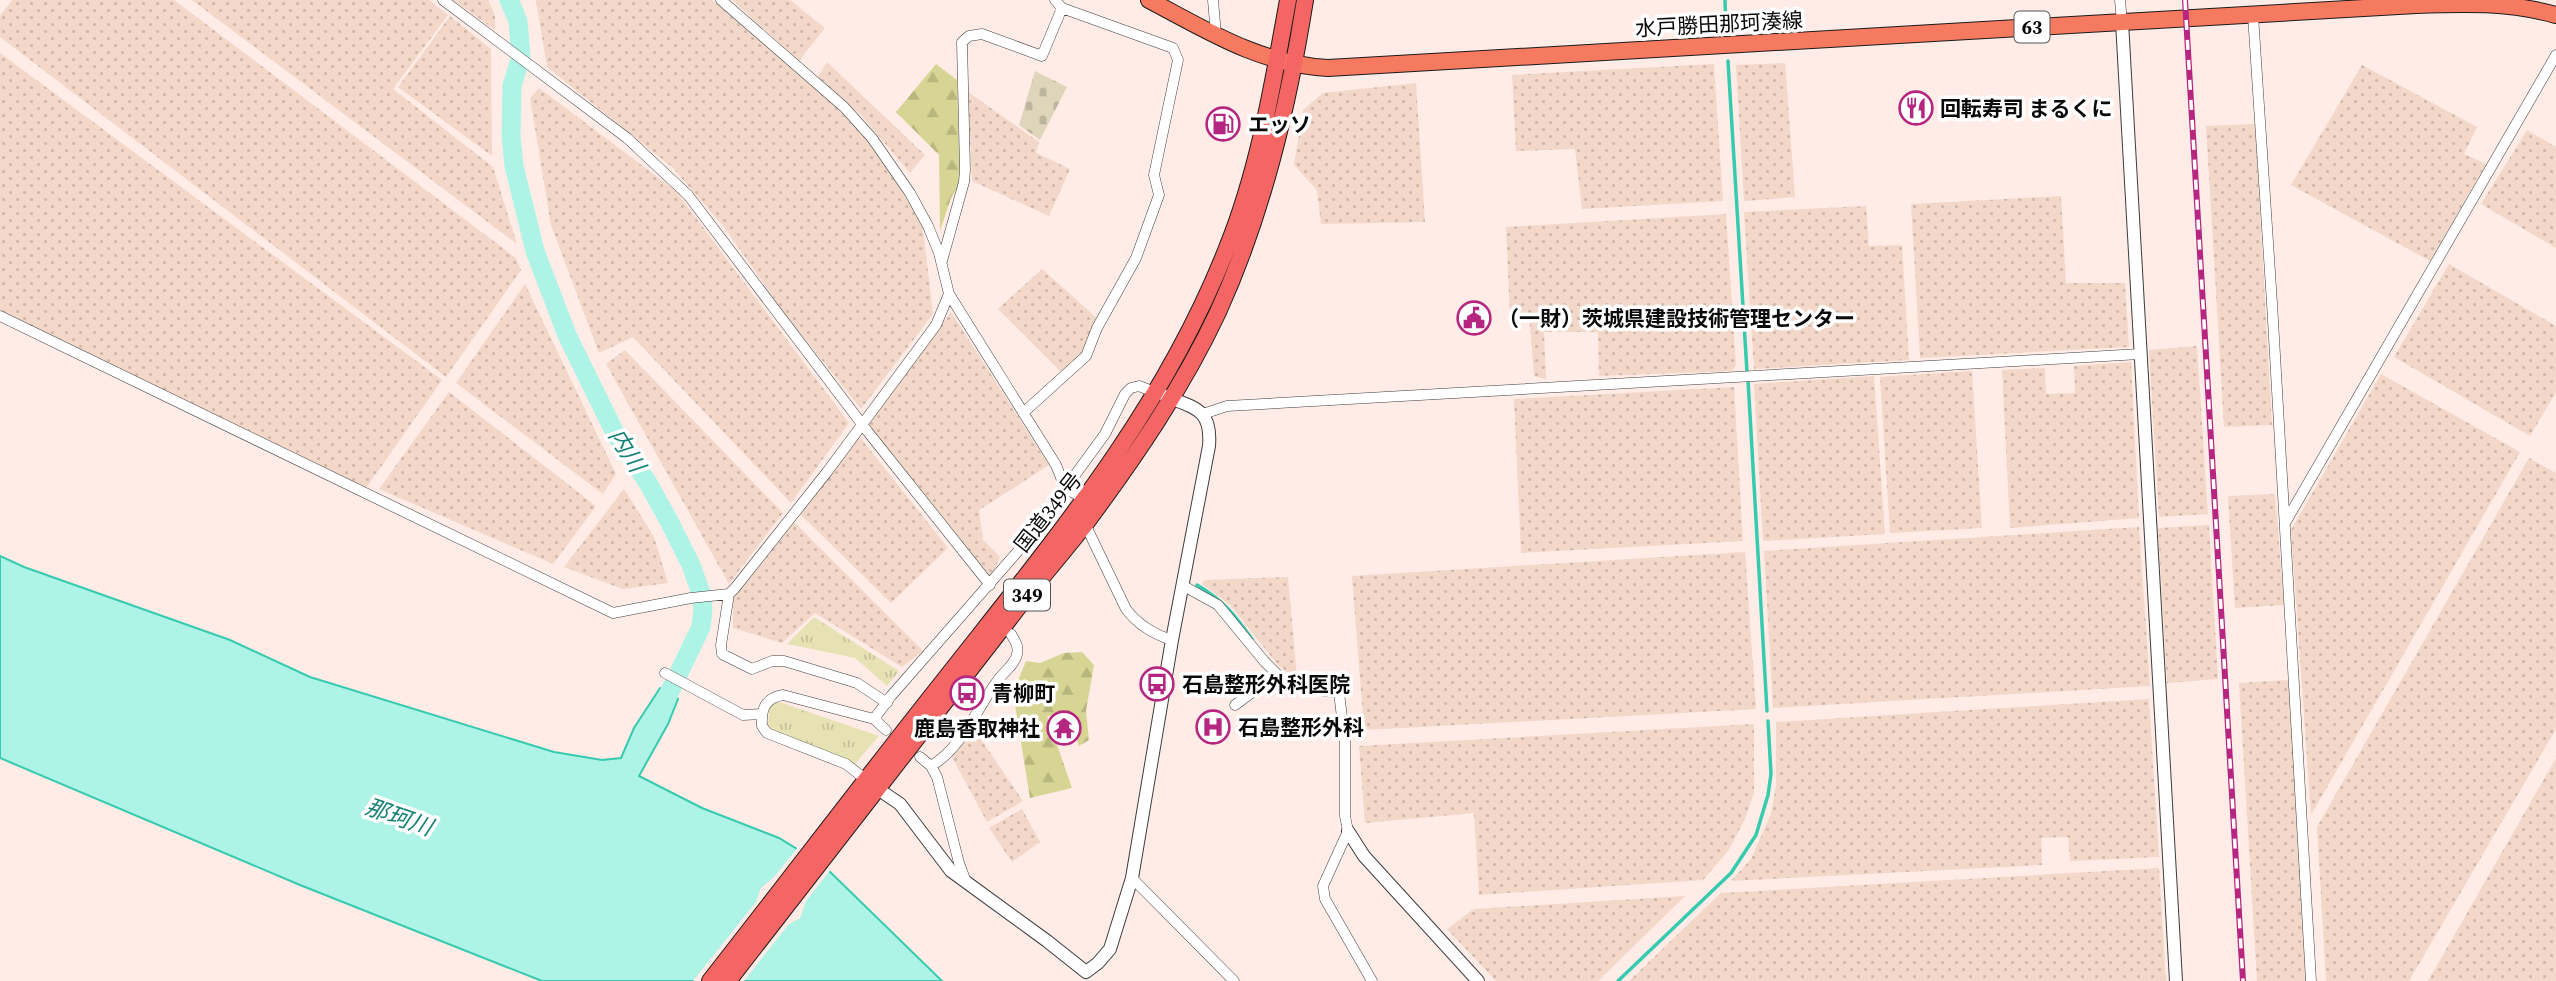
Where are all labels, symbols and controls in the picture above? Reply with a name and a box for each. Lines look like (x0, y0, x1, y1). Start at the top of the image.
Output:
street label: 水戸勝田那珂湊線 (1634, 5, 1804, 43)
road number: 63 (2014, 12, 2050, 42)
restaurant icon: 回転寿司 まるくに (1897, 89, 1935, 127)
place label: 回転寿司 まるくに (1940, 94, 2113, 123)
fuel station icon: エッソ (1204, 105, 1242, 143)
place label: エッソ (1248, 110, 1311, 139)
public building icon: （一財）茨城県建設技術管理センター (1455, 299, 1493, 337)
place label: （一財）茨城県建設技術管理センター (1498, 304, 1855, 333)
water label: 内川 (601, 422, 654, 481)
street label: 国道349号 (1007, 466, 1089, 558)
road number: 349 (1004, 580, 1050, 610)
bus stop icon: 石島整形外科医院 (1138, 665, 1176, 703)
place label: 石島整形外科医院 (1182, 670, 1350, 699)
bus stop icon: 青柳町 (948, 674, 986, 712)
place label: 青柳町 (992, 679, 1055, 708)
hospital icon: 石島整形外科 (1194, 708, 1232, 746)
temple icon: 鹿島香取神社 (1045, 709, 1083, 747)
place label: 石島整形外科 (1238, 713, 1364, 742)
place label: 鹿島香取神社 (914, 714, 1040, 743)
water label: 那珂川 (361, 791, 440, 844)

